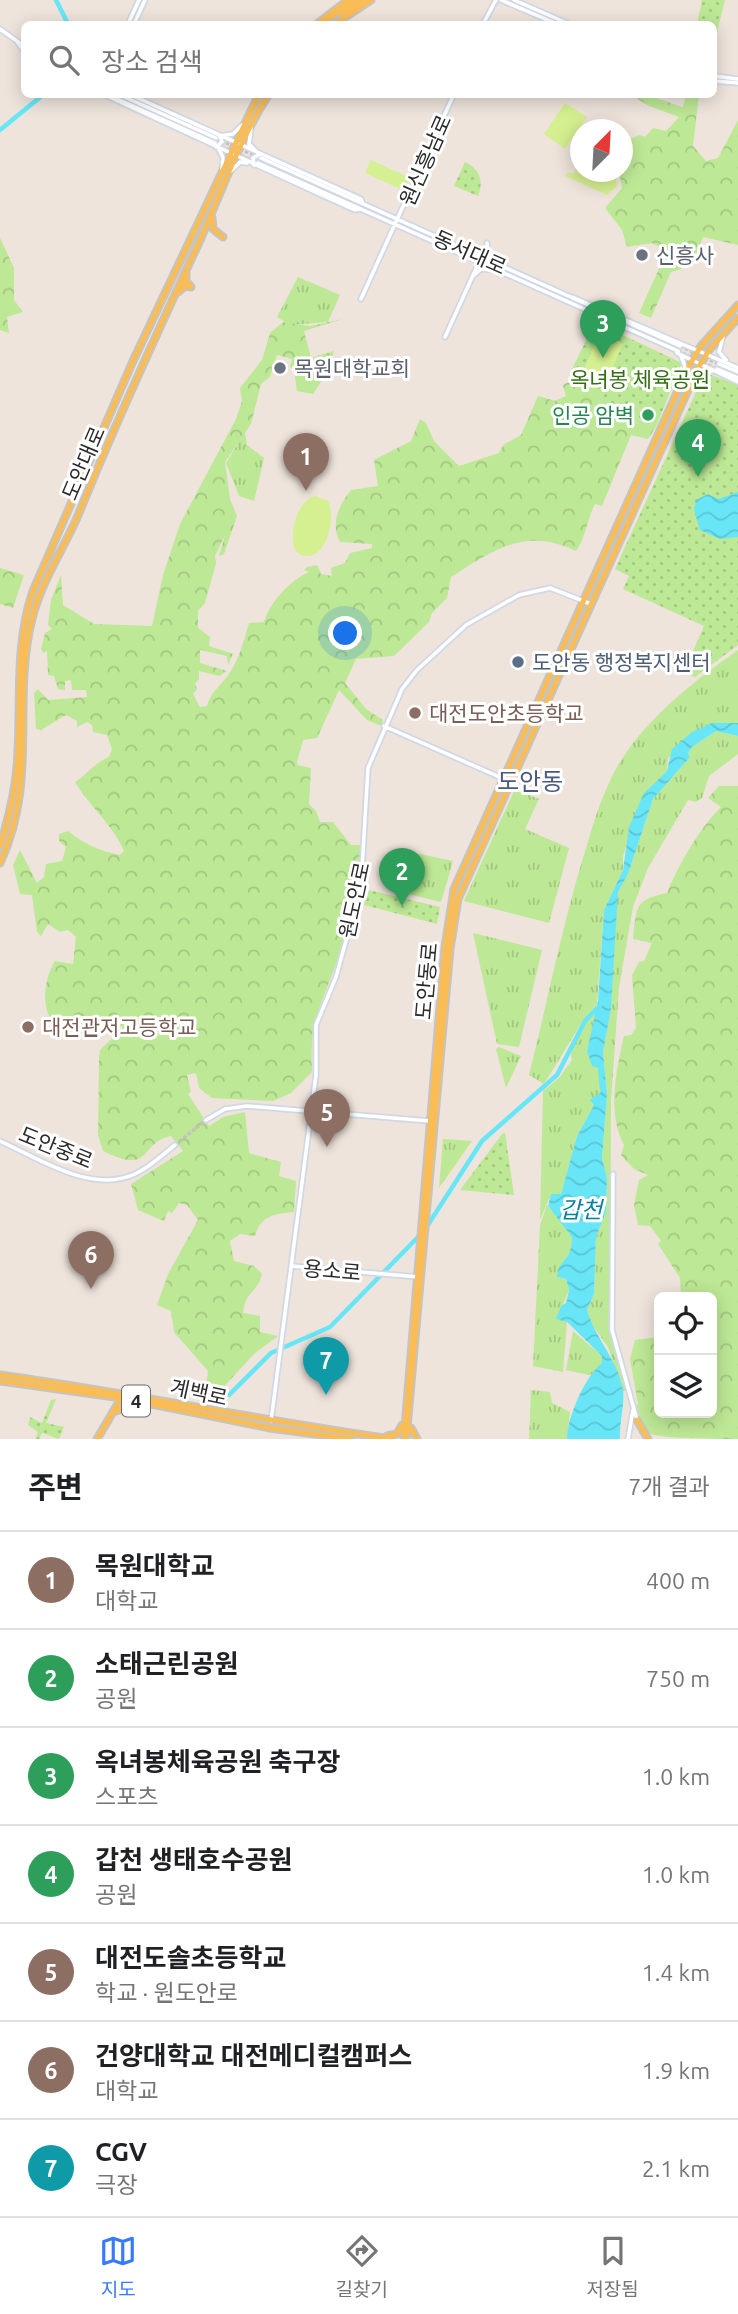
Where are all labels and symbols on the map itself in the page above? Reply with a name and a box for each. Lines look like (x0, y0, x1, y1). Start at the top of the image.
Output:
street label: 원신흥남로 (394, 111, 456, 209)
north arrow (570, 119, 633, 182)
street label: 동서대로 (430, 225, 510, 279)
place label: 신흥사 (656, 243, 714, 267)
marker: 신흥사 (634, 247, 650, 263)
pin: 3 (580, 300, 626, 358)
place label: 목원대학교회 (294, 356, 410, 380)
marker: 목원대학교회 (272, 360, 288, 376)
park label: 옥녀봉 체육공원 (570, 367, 710, 391)
place label: 인공 암벽 (552, 403, 634, 427)
marker: 인공 암벽 (640, 407, 656, 423)
pin: 4 (675, 419, 721, 477)
street label: 도안대로 (57, 423, 109, 503)
pin: 1 (283, 433, 329, 491)
your location (328, 616, 362, 650)
place label: 도안동 행정복지센터 (532, 650, 711, 674)
marker: 도안동 행정복지센터 (510, 654, 526, 670)
place label: 대전도안초등학교 (429, 701, 584, 725)
marker: 대전도안초등학교 (407, 705, 423, 721)
district label: 도안동 (497, 768, 563, 795)
pin: 2 (379, 848, 425, 906)
street label: 원도안로 (334, 860, 374, 940)
street label: 도안동로 (411, 941, 441, 1021)
place label: 대전관저고등학교 (42, 1015, 197, 1039)
marker: 대전관저고등학교 (20, 1019, 36, 1035)
pin: 5 (304, 1089, 350, 1147)
street label: 도안중로 (16, 1121, 96, 1173)
water label: 갑천 (560, 1197, 605, 1222)
pin: 6 (68, 1231, 114, 1289)
street label: 용소로 (302, 1256, 362, 1284)
pin: 7 (303, 1337, 349, 1395)
street label: 계백로 (168, 1374, 230, 1410)
road number: 4 (122, 1386, 150, 1416)

